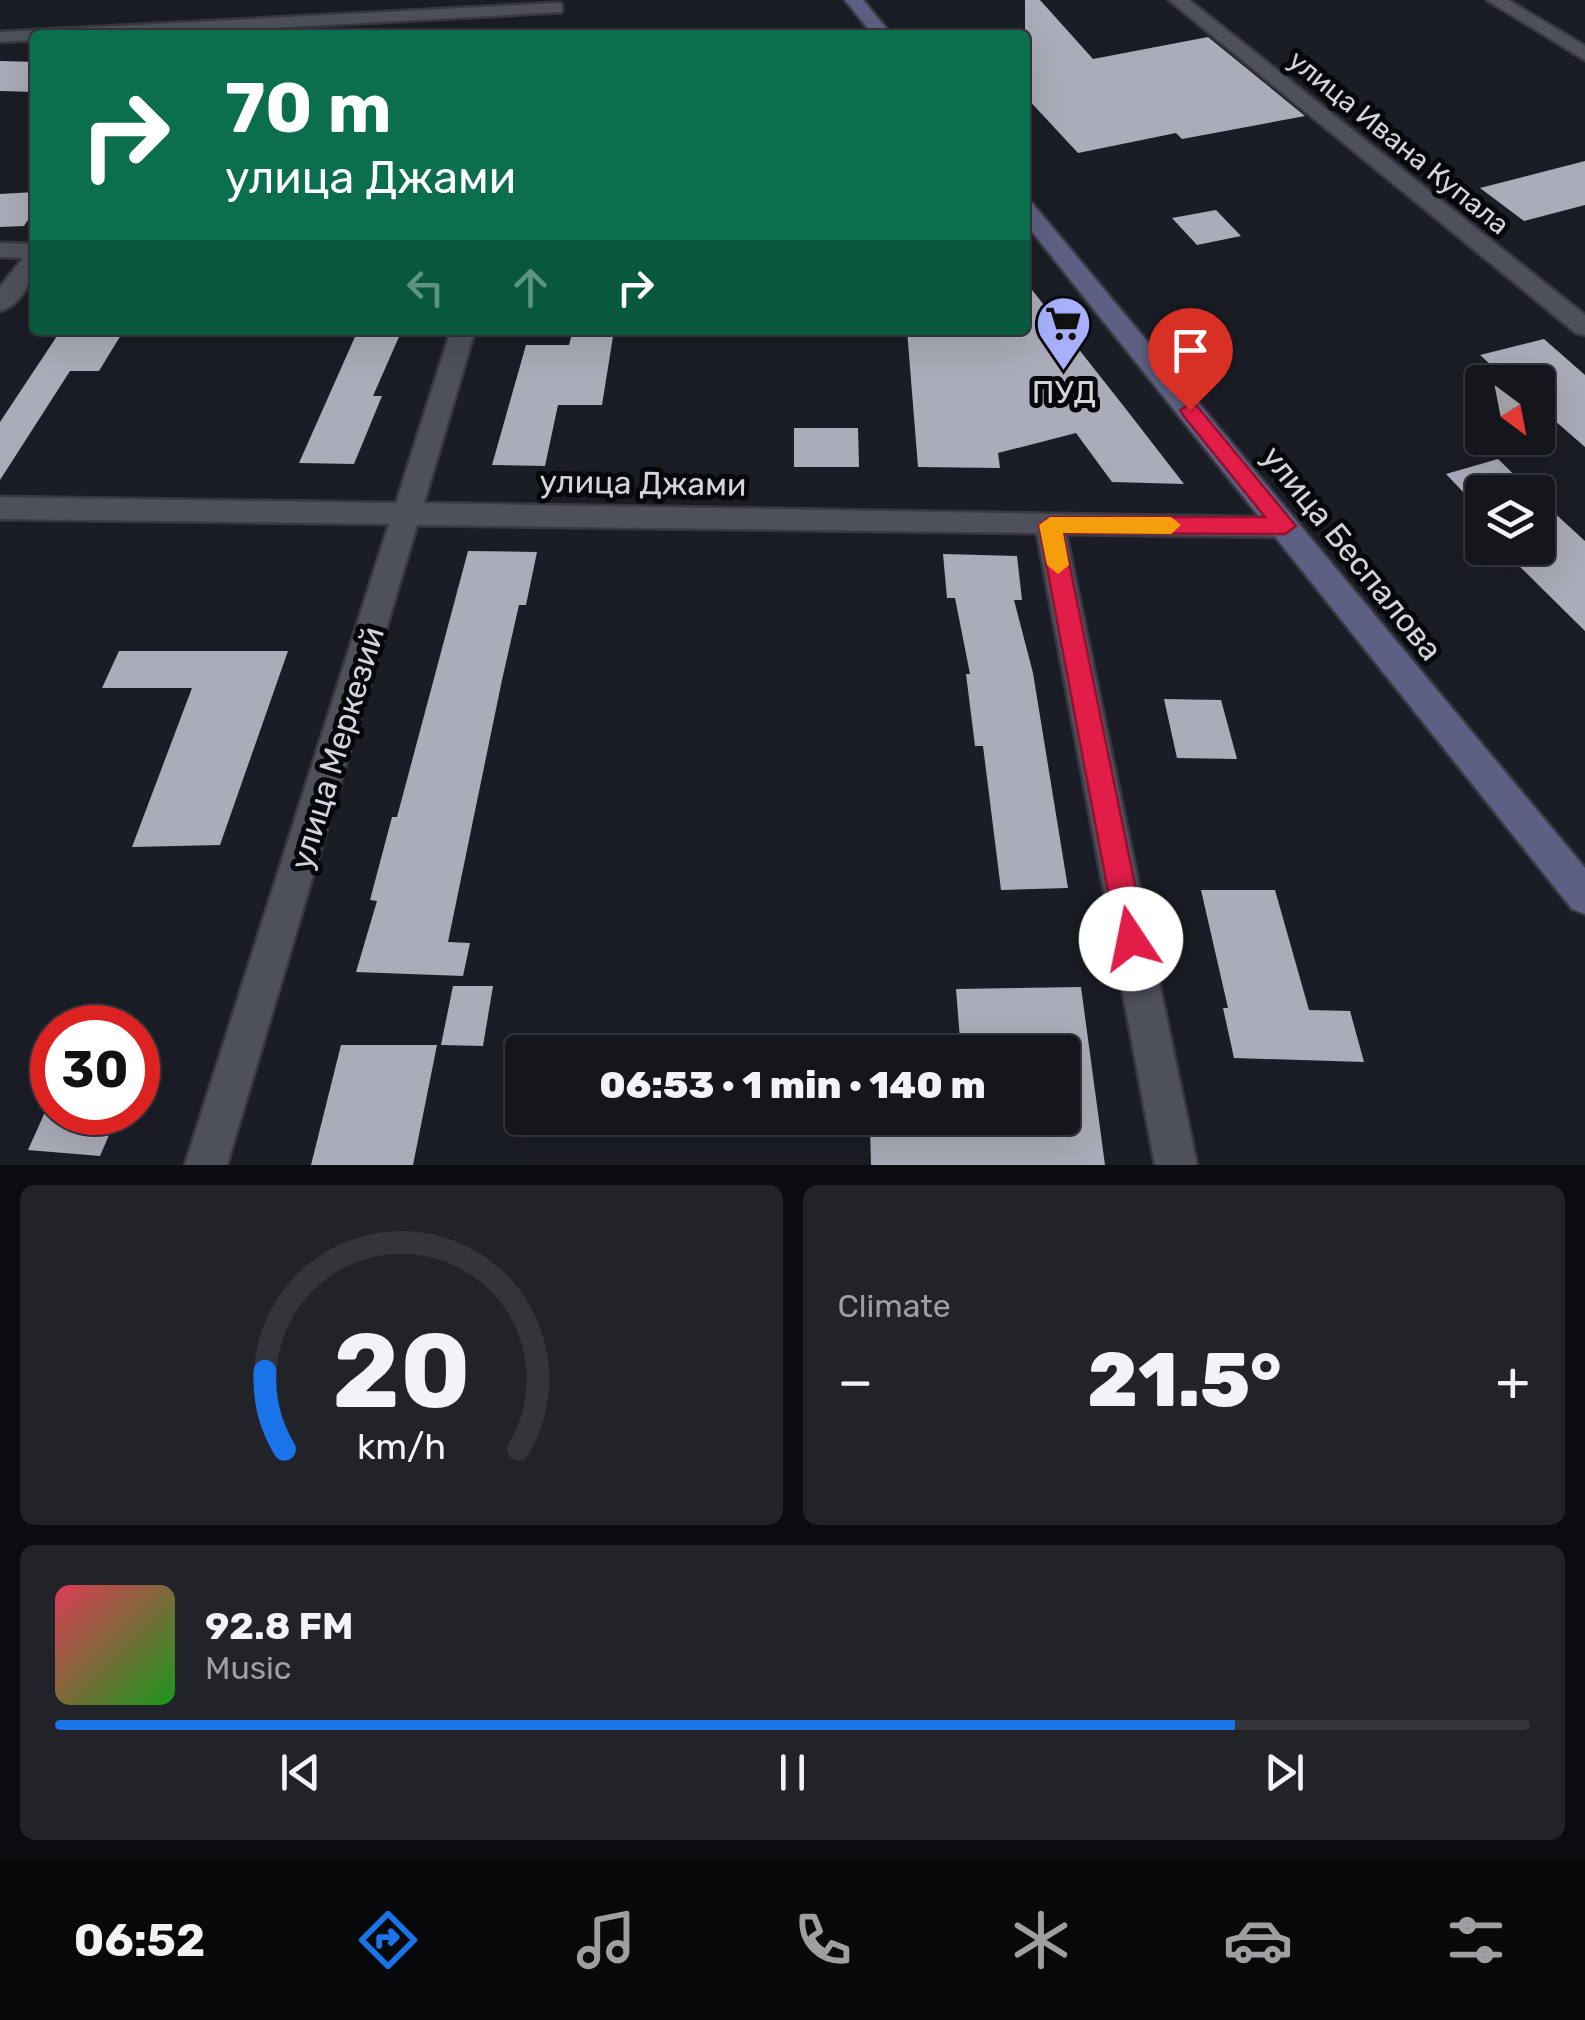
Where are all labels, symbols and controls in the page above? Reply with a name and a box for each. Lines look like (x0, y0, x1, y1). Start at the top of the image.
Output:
street label: улица Ивана Купала (1282, 43, 1516, 242)
text: 70 m (225, 67, 392, 150)
icon: right (60, 70, 190, 200)
text: улица Джами (225, 151, 516, 204)
icon: left (398, 260, 453, 315)
icon: ahead (503, 260, 558, 315)
icon: right (608, 260, 663, 315)
supermarket icon: ПУД (1034, 293, 1094, 372)
pin (1148, 308, 1233, 411)
icon: arrive (1163, 323, 1218, 378)
north arrow (1465, 365, 1555, 455)
map controls (1465, 365, 1555, 565)
place label: ПУД (1032, 373, 1096, 411)
street label: улица Беспалова (1254, 438, 1450, 668)
street label: улица Джами (539, 462, 747, 504)
button: layers (1465, 475, 1555, 565)
street label: улица Меркезий (282, 622, 392, 874)
position arrow (1079, 887, 1183, 991)
speed limit sign: 30 (30, 1005, 160, 1135)
text: 06:53 · 1 min · 140 m (599, 1062, 986, 1108)
text: Climate (838, 1287, 951, 1325)
text: 20 (332, 1310, 470, 1433)
text: 21.5° (1087, 1336, 1282, 1425)
text: − (838, 1349, 873, 1414)
text: + (1496, 1349, 1530, 1414)
text: km/h (357, 1426, 446, 1468)
text: 92.8 FM (205, 1603, 353, 1649)
text: Music (205, 1649, 291, 1687)
icon: previous (273, 1745, 328, 1800)
icon: pause (765, 1745, 820, 1800)
icon: next (1257, 1745, 1312, 1800)
icon: directions (353, 1905, 423, 1975)
icon: music (571, 1905, 641, 1975)
icon: phone (788, 1905, 858, 1975)
icon: climate (1006, 1905, 1076, 1975)
icon: car (1223, 1905, 1293, 1975)
icon: filters (1441, 1905, 1511, 1975)
text: 06:52 (74, 1914, 205, 1967)

